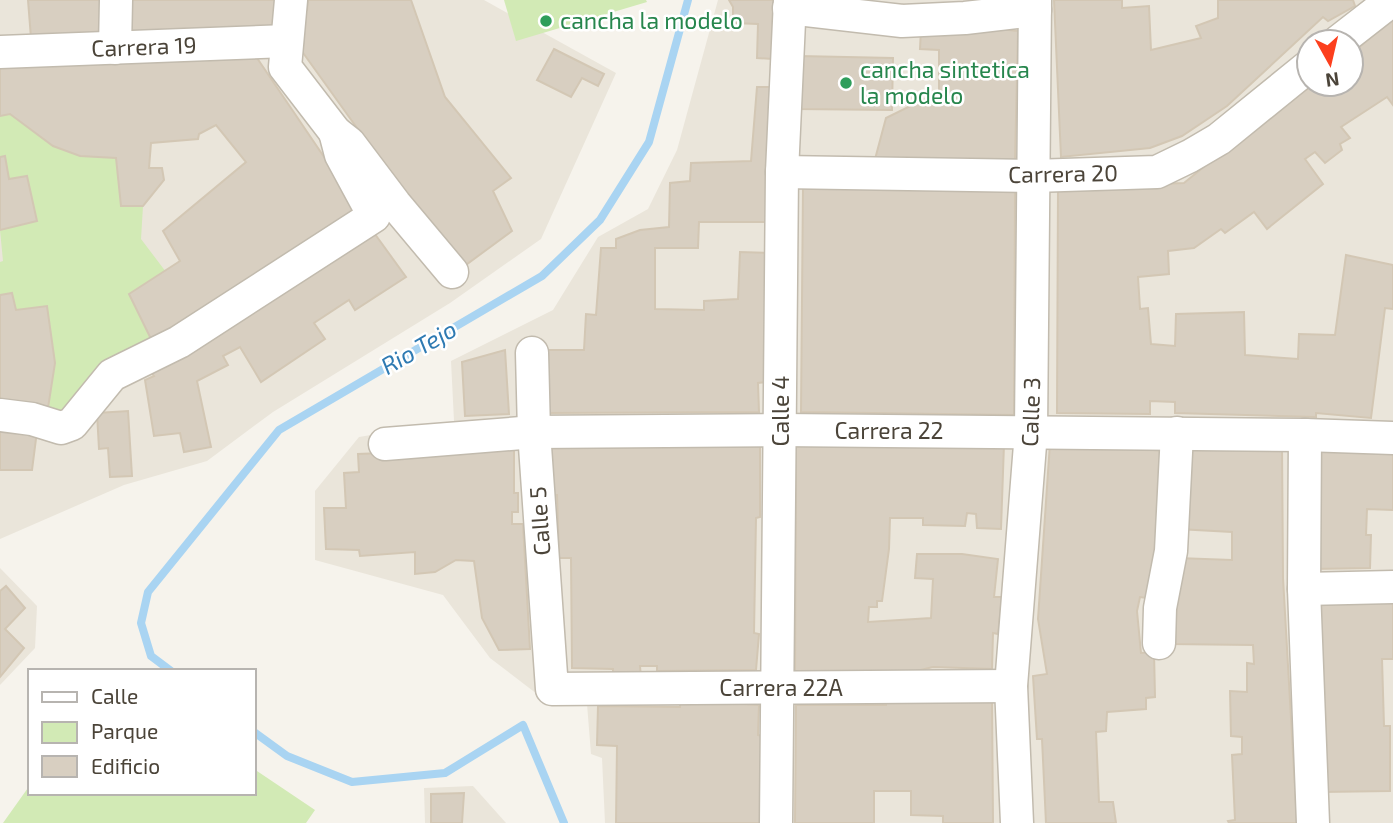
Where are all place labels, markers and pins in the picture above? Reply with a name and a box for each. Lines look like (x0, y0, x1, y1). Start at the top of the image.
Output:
place label: cancha la modelo (560, 6, 743, 34)
marker: cancha la modelo (538, 13, 554, 29)
place label: cancha sintetica la modelo (860, 55, 1030, 109)
marker: cancha sintetica la modelo (838, 75, 854, 91)

